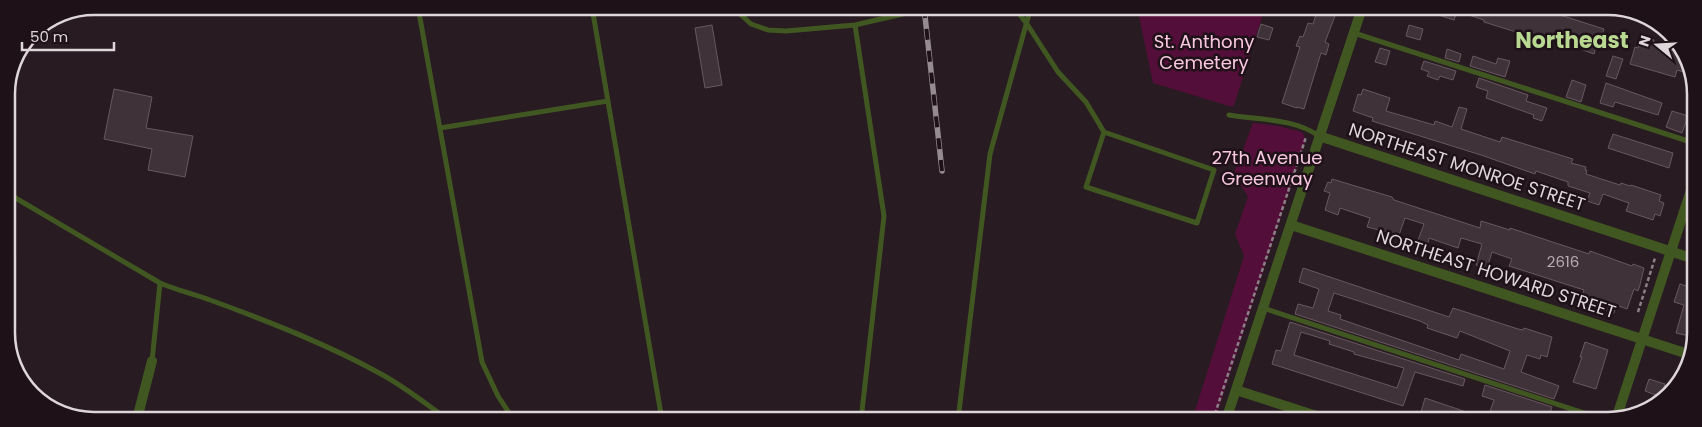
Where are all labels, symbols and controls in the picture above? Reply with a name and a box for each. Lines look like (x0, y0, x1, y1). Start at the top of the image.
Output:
scale bar (22, 20, 115, 52)
north arrow (1632, 20, 1682, 70)
district label: Northeast (1515, 25, 1629, 56)
text: 50 m (30, 26, 68, 47)
park label: St. Anthony Cemetery (1154, 29, 1254, 75)
text: N (1633, 33, 1656, 49)
street label: NORTHEAST MONROE STREET (1346, 116, 1589, 217)
park label: 27th Avenue Greenway (1212, 145, 1322, 191)
street label: NORTHEAST HOWARD STREET (1373, 223, 1619, 324)
house number: 2616 (1547, 251, 1579, 272)

